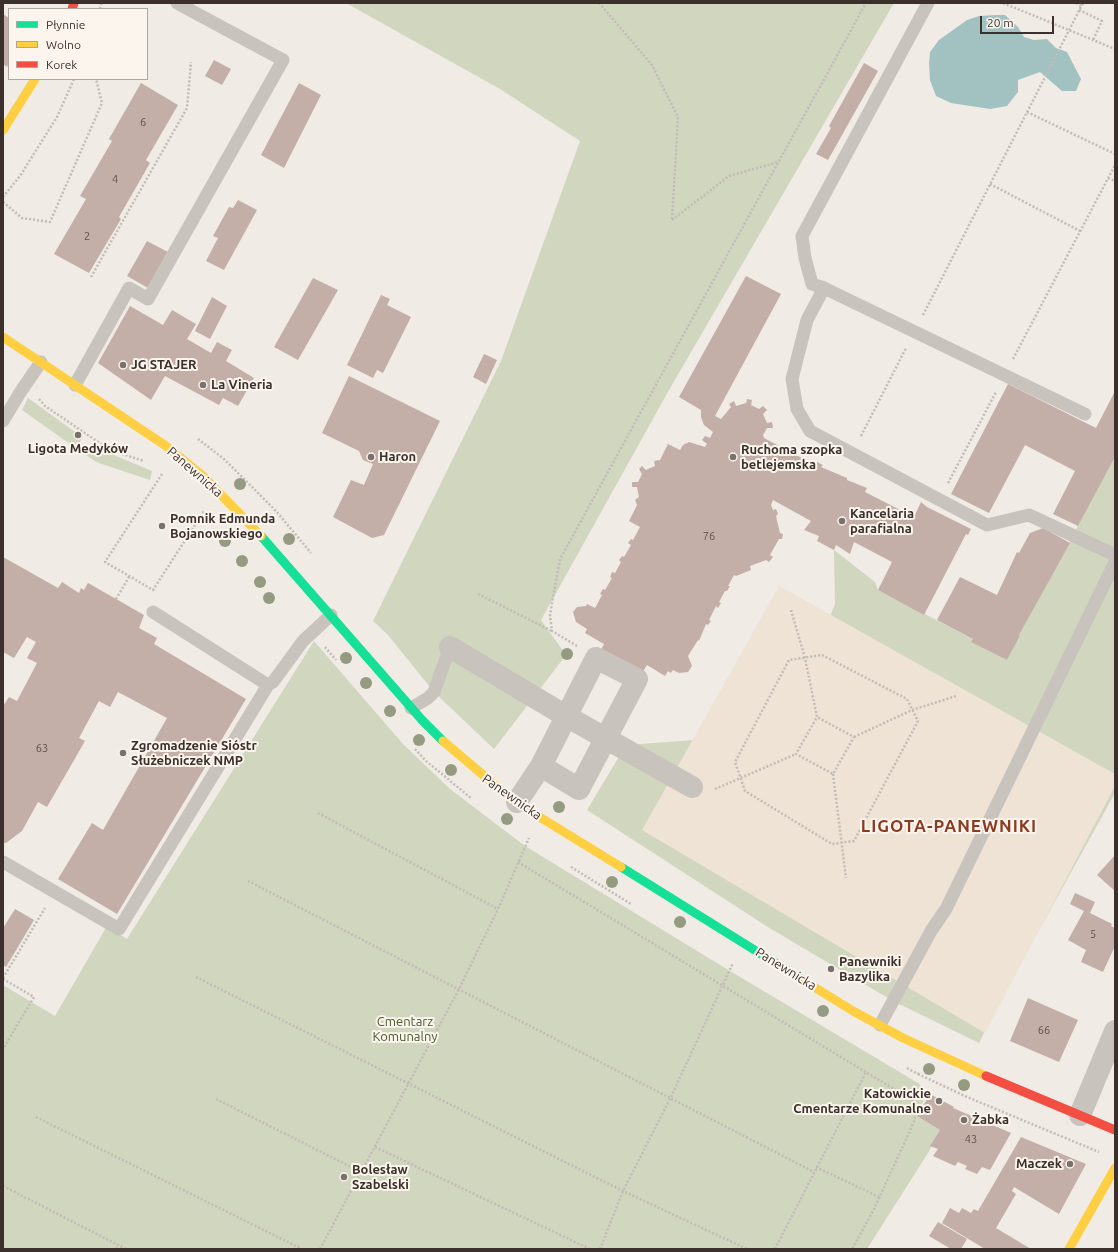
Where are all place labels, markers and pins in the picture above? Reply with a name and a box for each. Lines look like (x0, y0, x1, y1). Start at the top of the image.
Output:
place label: JG STAJER (131, 357, 196, 373)
marker: JG STAJER (118, 360, 128, 370)
place label: La Vineria (211, 377, 273, 393)
marker: La Vineria (198, 380, 208, 390)
marker: Ligota Medyków (73, 430, 83, 440)
place label: Ligota Medyków (28, 441, 128, 457)
place label: Ruchoma szopka betlejemska (741, 442, 842, 473)
place label: Haron (379, 449, 416, 465)
marker: Haron (366, 452, 376, 462)
marker: Ruchoma szopka betlejemska (728, 452, 738, 462)
place label: Kancelaria parafialna (850, 506, 914, 537)
place label: Pomnik Edmunda Bojanowskiego (170, 511, 275, 542)
marker: Kancelaria parafialna (837, 516, 847, 526)
marker: Pomnik Edmunda Bojanowskiego (157, 521, 167, 531)
place label: Zgromadzenie Sióstr Służebniczek NMP (131, 738, 257, 769)
marker: Zgromadzenie Sióstr Służebniczek NMP (118, 748, 128, 758)
place label: Panewniki Bazylika (839, 954, 901, 985)
marker: Panewniki Bazylika (826, 964, 836, 974)
place label: Katowickie Cmentarze Komunalne (793, 1086, 931, 1117)
marker: Katowickie Cmentarze Komunalne (934, 1096, 944, 1106)
place label: Żabka (972, 1112, 1009, 1128)
marker: Żabka (959, 1115, 969, 1125)
place label: Maczek (1016, 1156, 1062, 1172)
marker: Maczek (1065, 1159, 1075, 1169)
place label: Bolesław Szabelski (352, 1162, 409, 1193)
marker: Bolesław Szabelski (339, 1172, 349, 1182)

